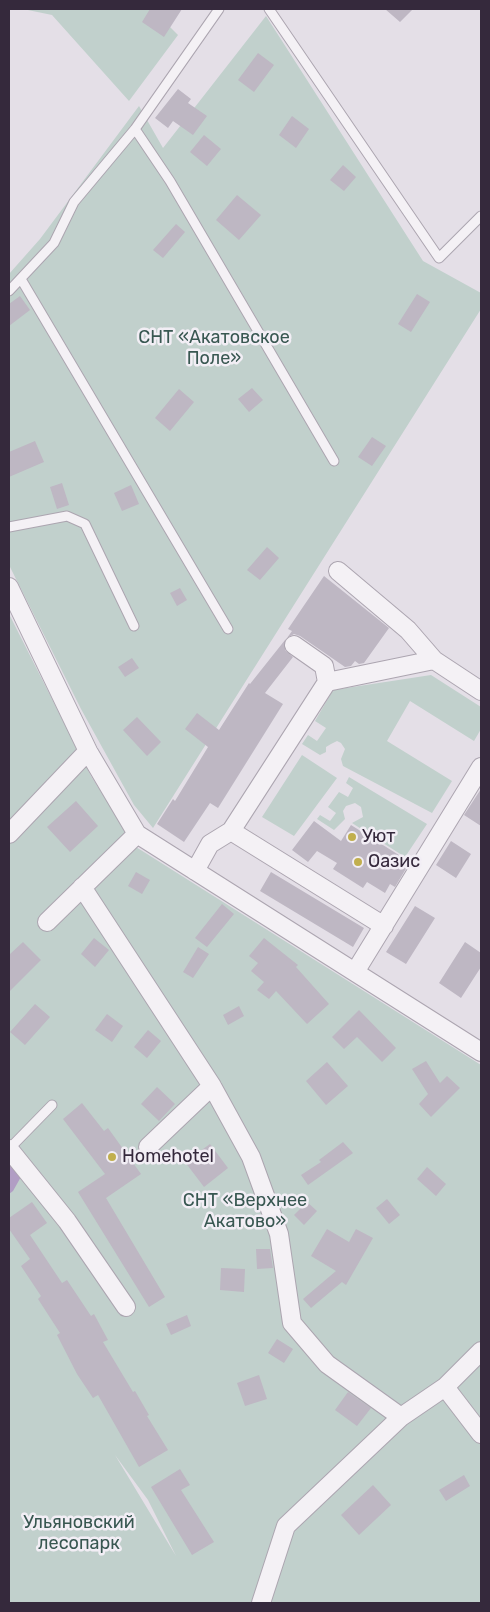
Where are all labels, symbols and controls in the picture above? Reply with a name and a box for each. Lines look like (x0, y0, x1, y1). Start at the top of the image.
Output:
park label: СНТ «Акатовское Поле» (138, 327, 290, 369)
place label: Уют (362, 826, 395, 848)
marker: Уют (346, 831, 358, 843)
place label: Оазис (368, 851, 420, 873)
marker: Оазис (352, 856, 364, 868)
place label: Homehotel (122, 1146, 214, 1168)
marker: Homehotel (106, 1151, 118, 1163)
park label: СНТ «Верхнее Акатово» (183, 1190, 307, 1232)
park label: Ульяновский лесопарк (23, 1512, 135, 1555)

